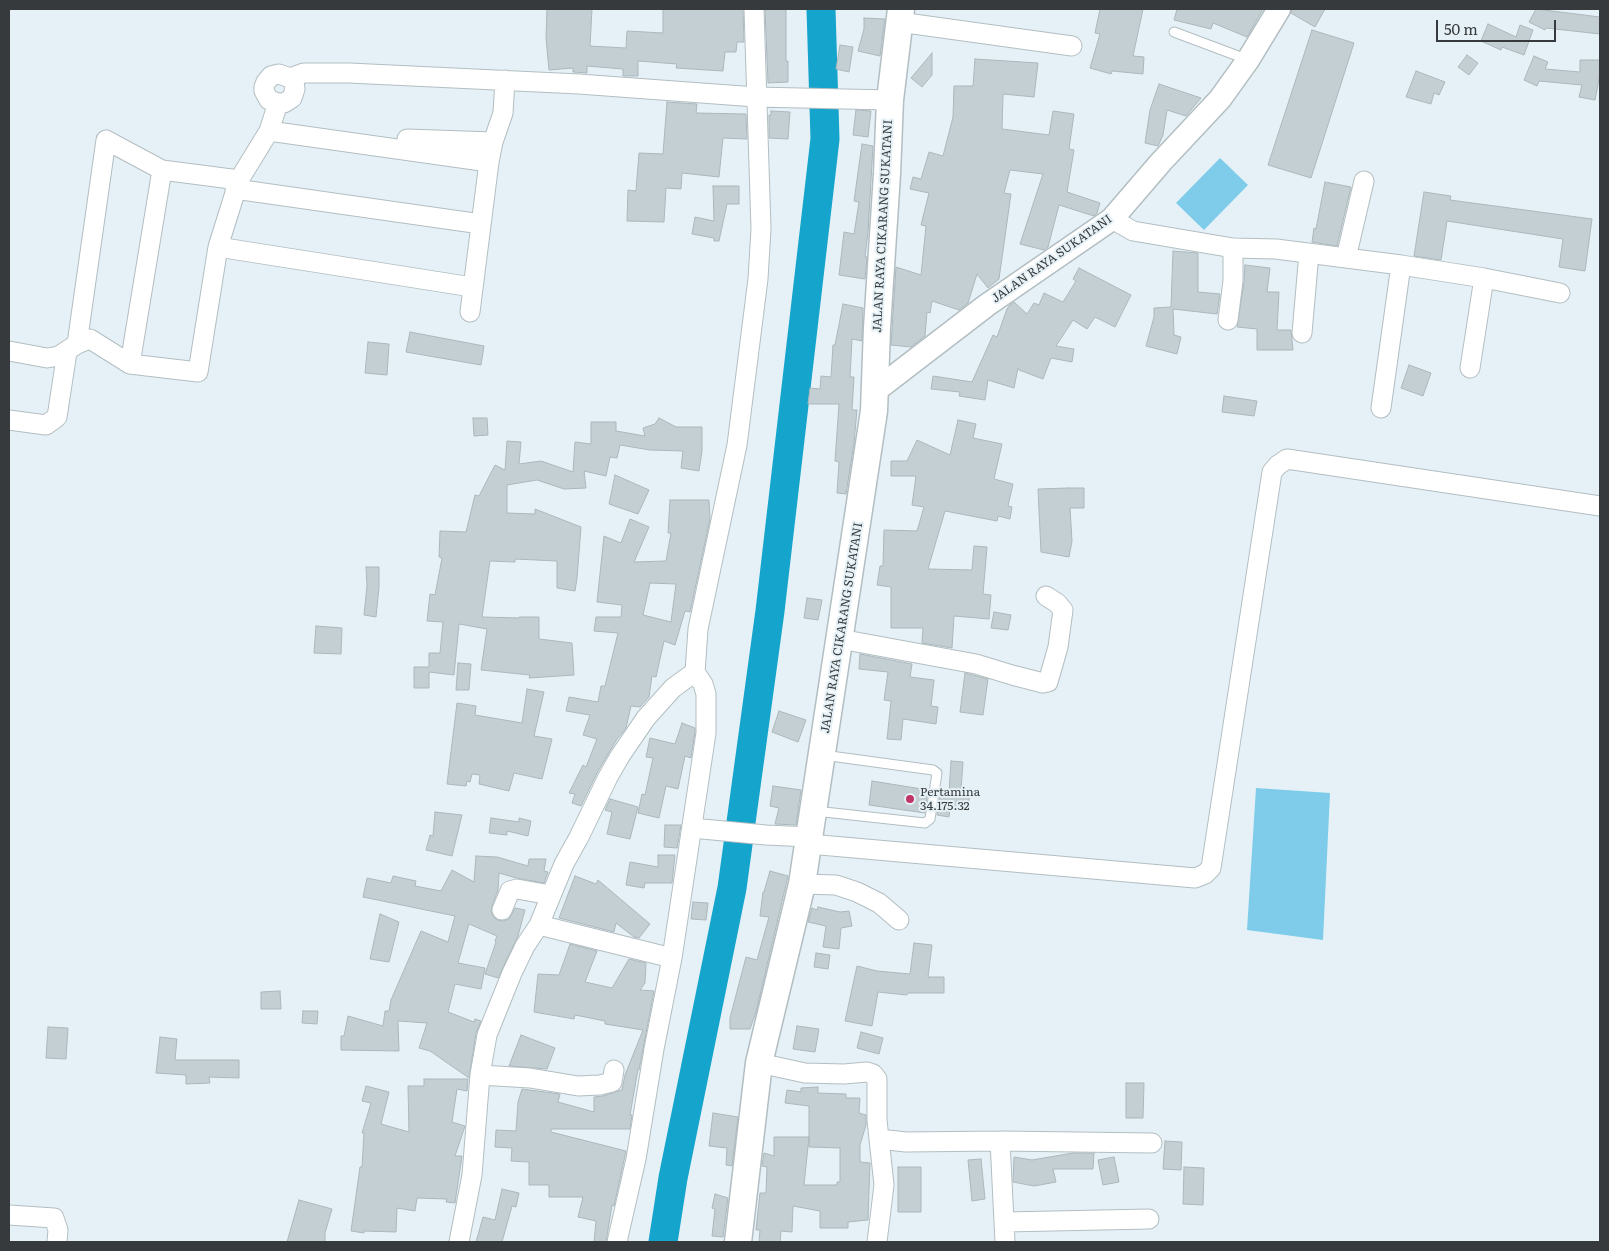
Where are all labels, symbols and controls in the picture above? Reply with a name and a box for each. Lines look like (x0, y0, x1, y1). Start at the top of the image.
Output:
scale bar (1439, 10, 1559, 42)
text: 50 m (1444, 17, 1478, 40)
street label: JALAN RAYA CIKARANG SUKATANI (870, 119, 896, 333)
street label: JALAN RAYA SUKATANI (989, 212, 1115, 306)
street label: JALAN RAYA CIKARANG SUKATANI (818, 522, 866, 734)
place label: Pertamina 34.175.32 (920, 785, 980, 813)
marker: Pertamina 34.175.32 (904, 793, 916, 805)

